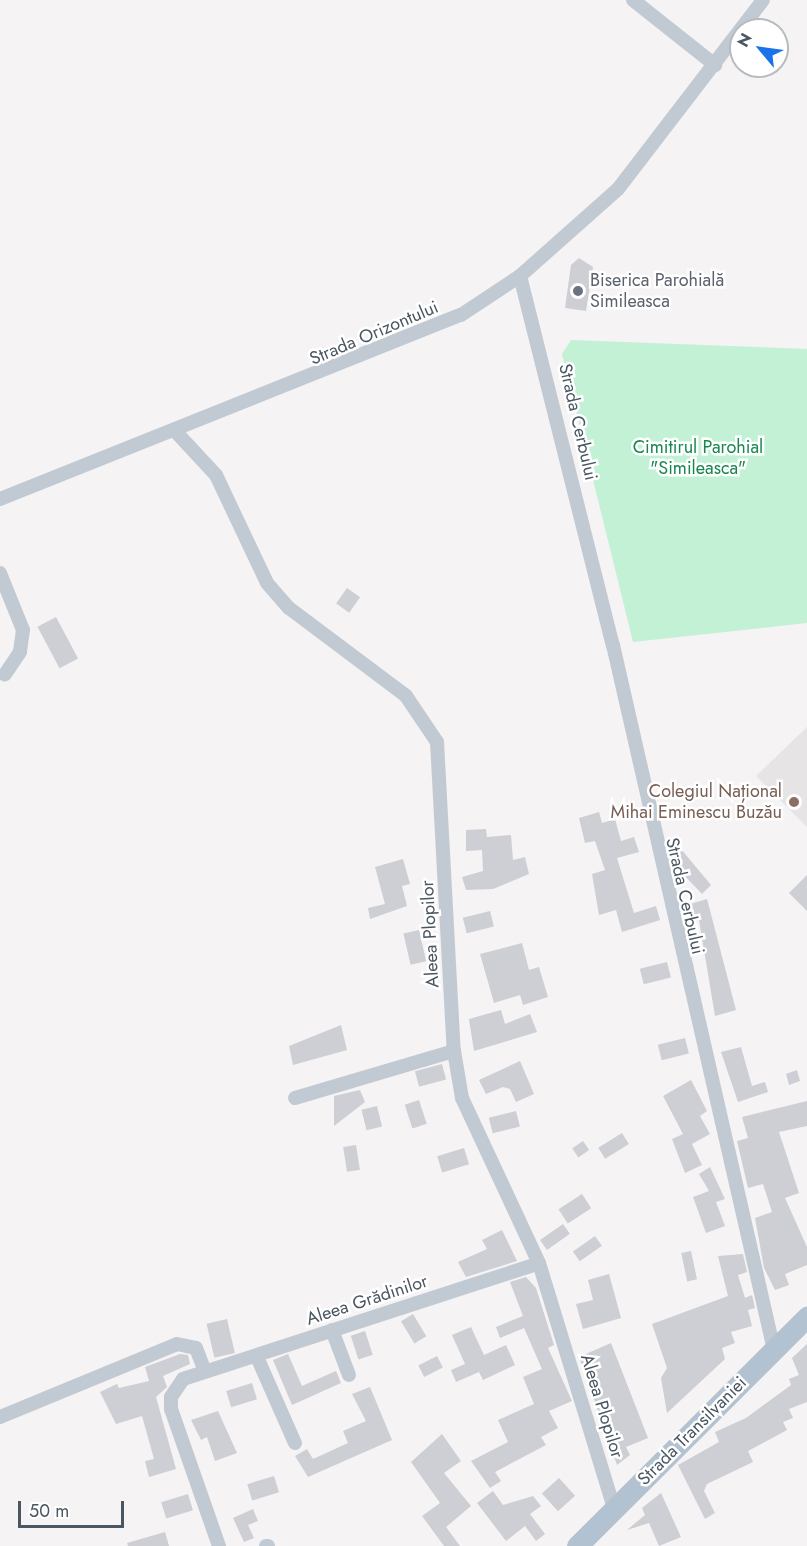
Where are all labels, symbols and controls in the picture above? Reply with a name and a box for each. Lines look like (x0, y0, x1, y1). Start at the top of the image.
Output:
north arrow (729, 18, 789, 78)
text: N (731, 29, 758, 51)
place label: Biserica Parohială Simileasca (590, 270, 724, 312)
marker: Biserica Parohială Simileasca (571, 284, 585, 298)
street label: Strada Orizontului (306, 296, 442, 370)
street label: Strada Cerbului (554, 362, 602, 482)
park label: Cimitirul Parohial "Simileasca" (633, 437, 763, 480)
place label: Colegiul Național Mihai Eminescu Buzău (611, 781, 782, 824)
marker: Colegiul Național Mihai Eminescu Buzău (787, 795, 801, 809)
street label: Strada Cerbului (661, 836, 709, 956)
street label: Aleea Plopilor (416, 880, 444, 988)
street label: Aleea Grădinilor (303, 1270, 431, 1330)
street label: Aleea Plopilor (576, 1351, 628, 1461)
street label: Strada Transilvaniei (633, 1372, 751, 1490)
scale bar (21, 1489, 128, 1527)
text: 50 m (29, 1498, 69, 1524)

